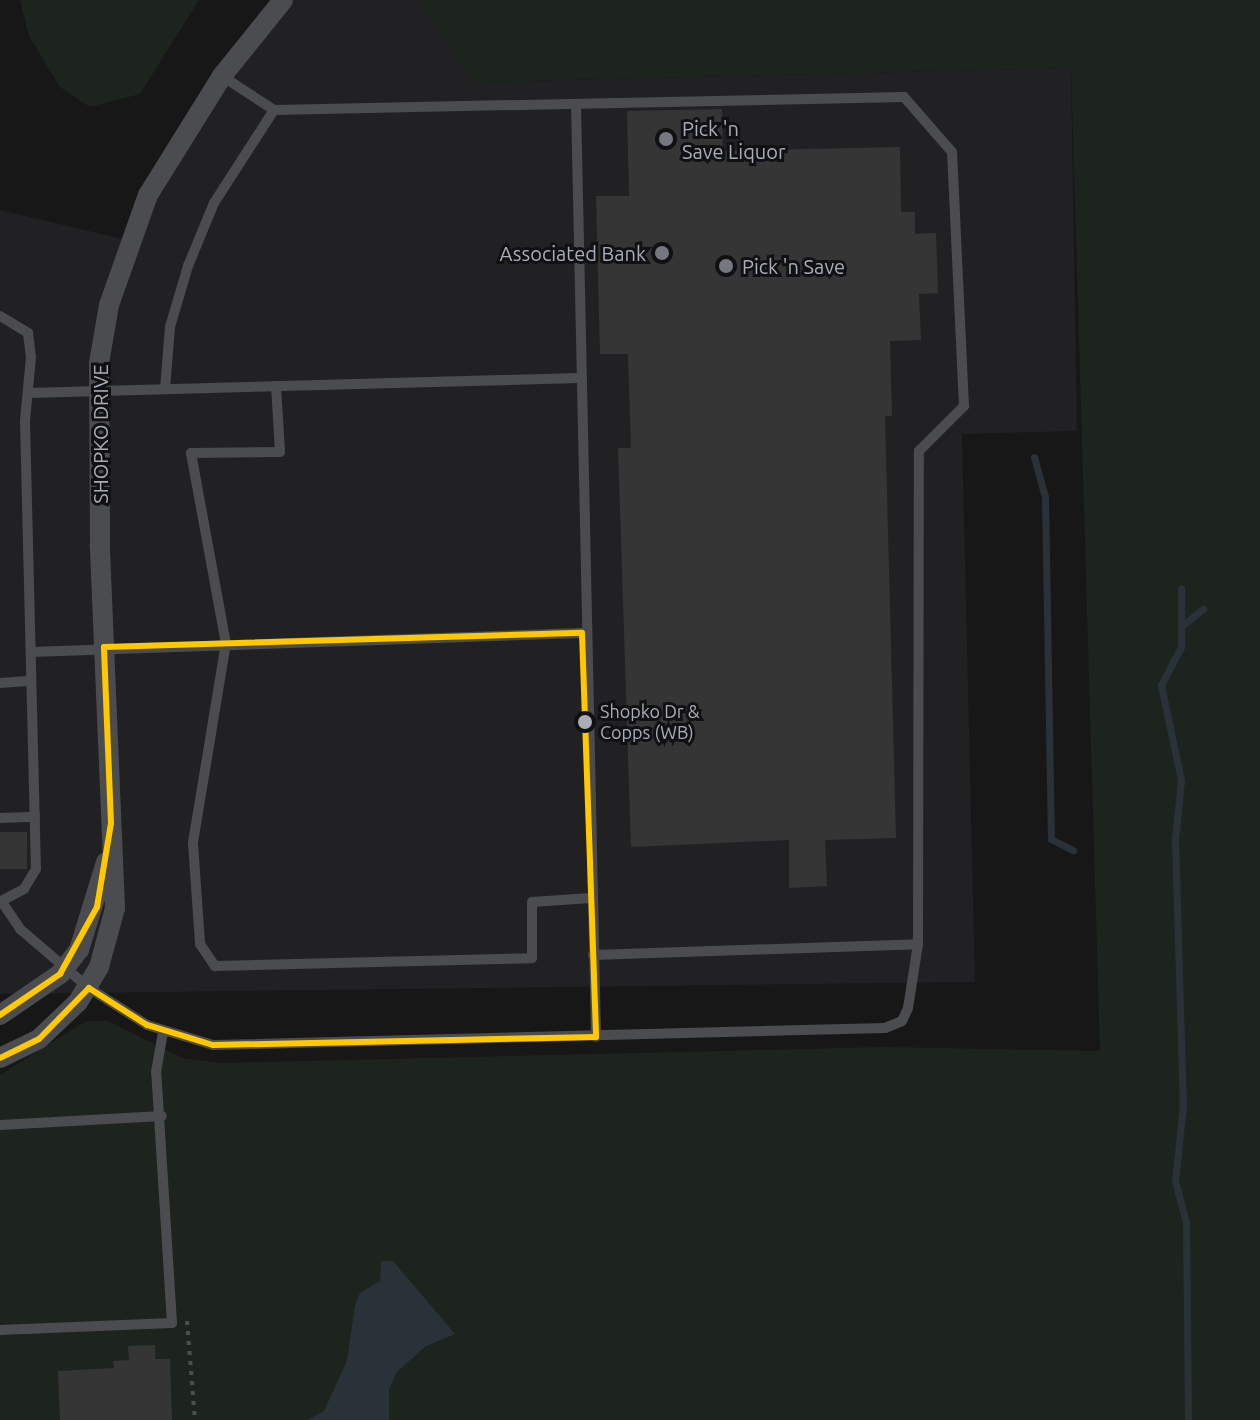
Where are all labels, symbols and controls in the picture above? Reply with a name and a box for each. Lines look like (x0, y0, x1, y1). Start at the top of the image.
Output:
place label: Pick 'n Save Liquor (682, 116, 786, 163)
marker: Pick 'n Save Liquor (657, 130, 675, 148)
place label: Associated Bank (500, 241, 646, 265)
marker: Associated Bank (653, 244, 671, 262)
place label: Pick 'n Save (742, 254, 845, 278)
marker: Pick 'n Save (717, 257, 735, 275)
street label: SHOPKO DRIVE (88, 364, 112, 504)
place label: Shopko Dr & Copps (WB) (600, 701, 700, 744)
marker: Shopko Dr & Copps (WB) (577, 714, 593, 730)

